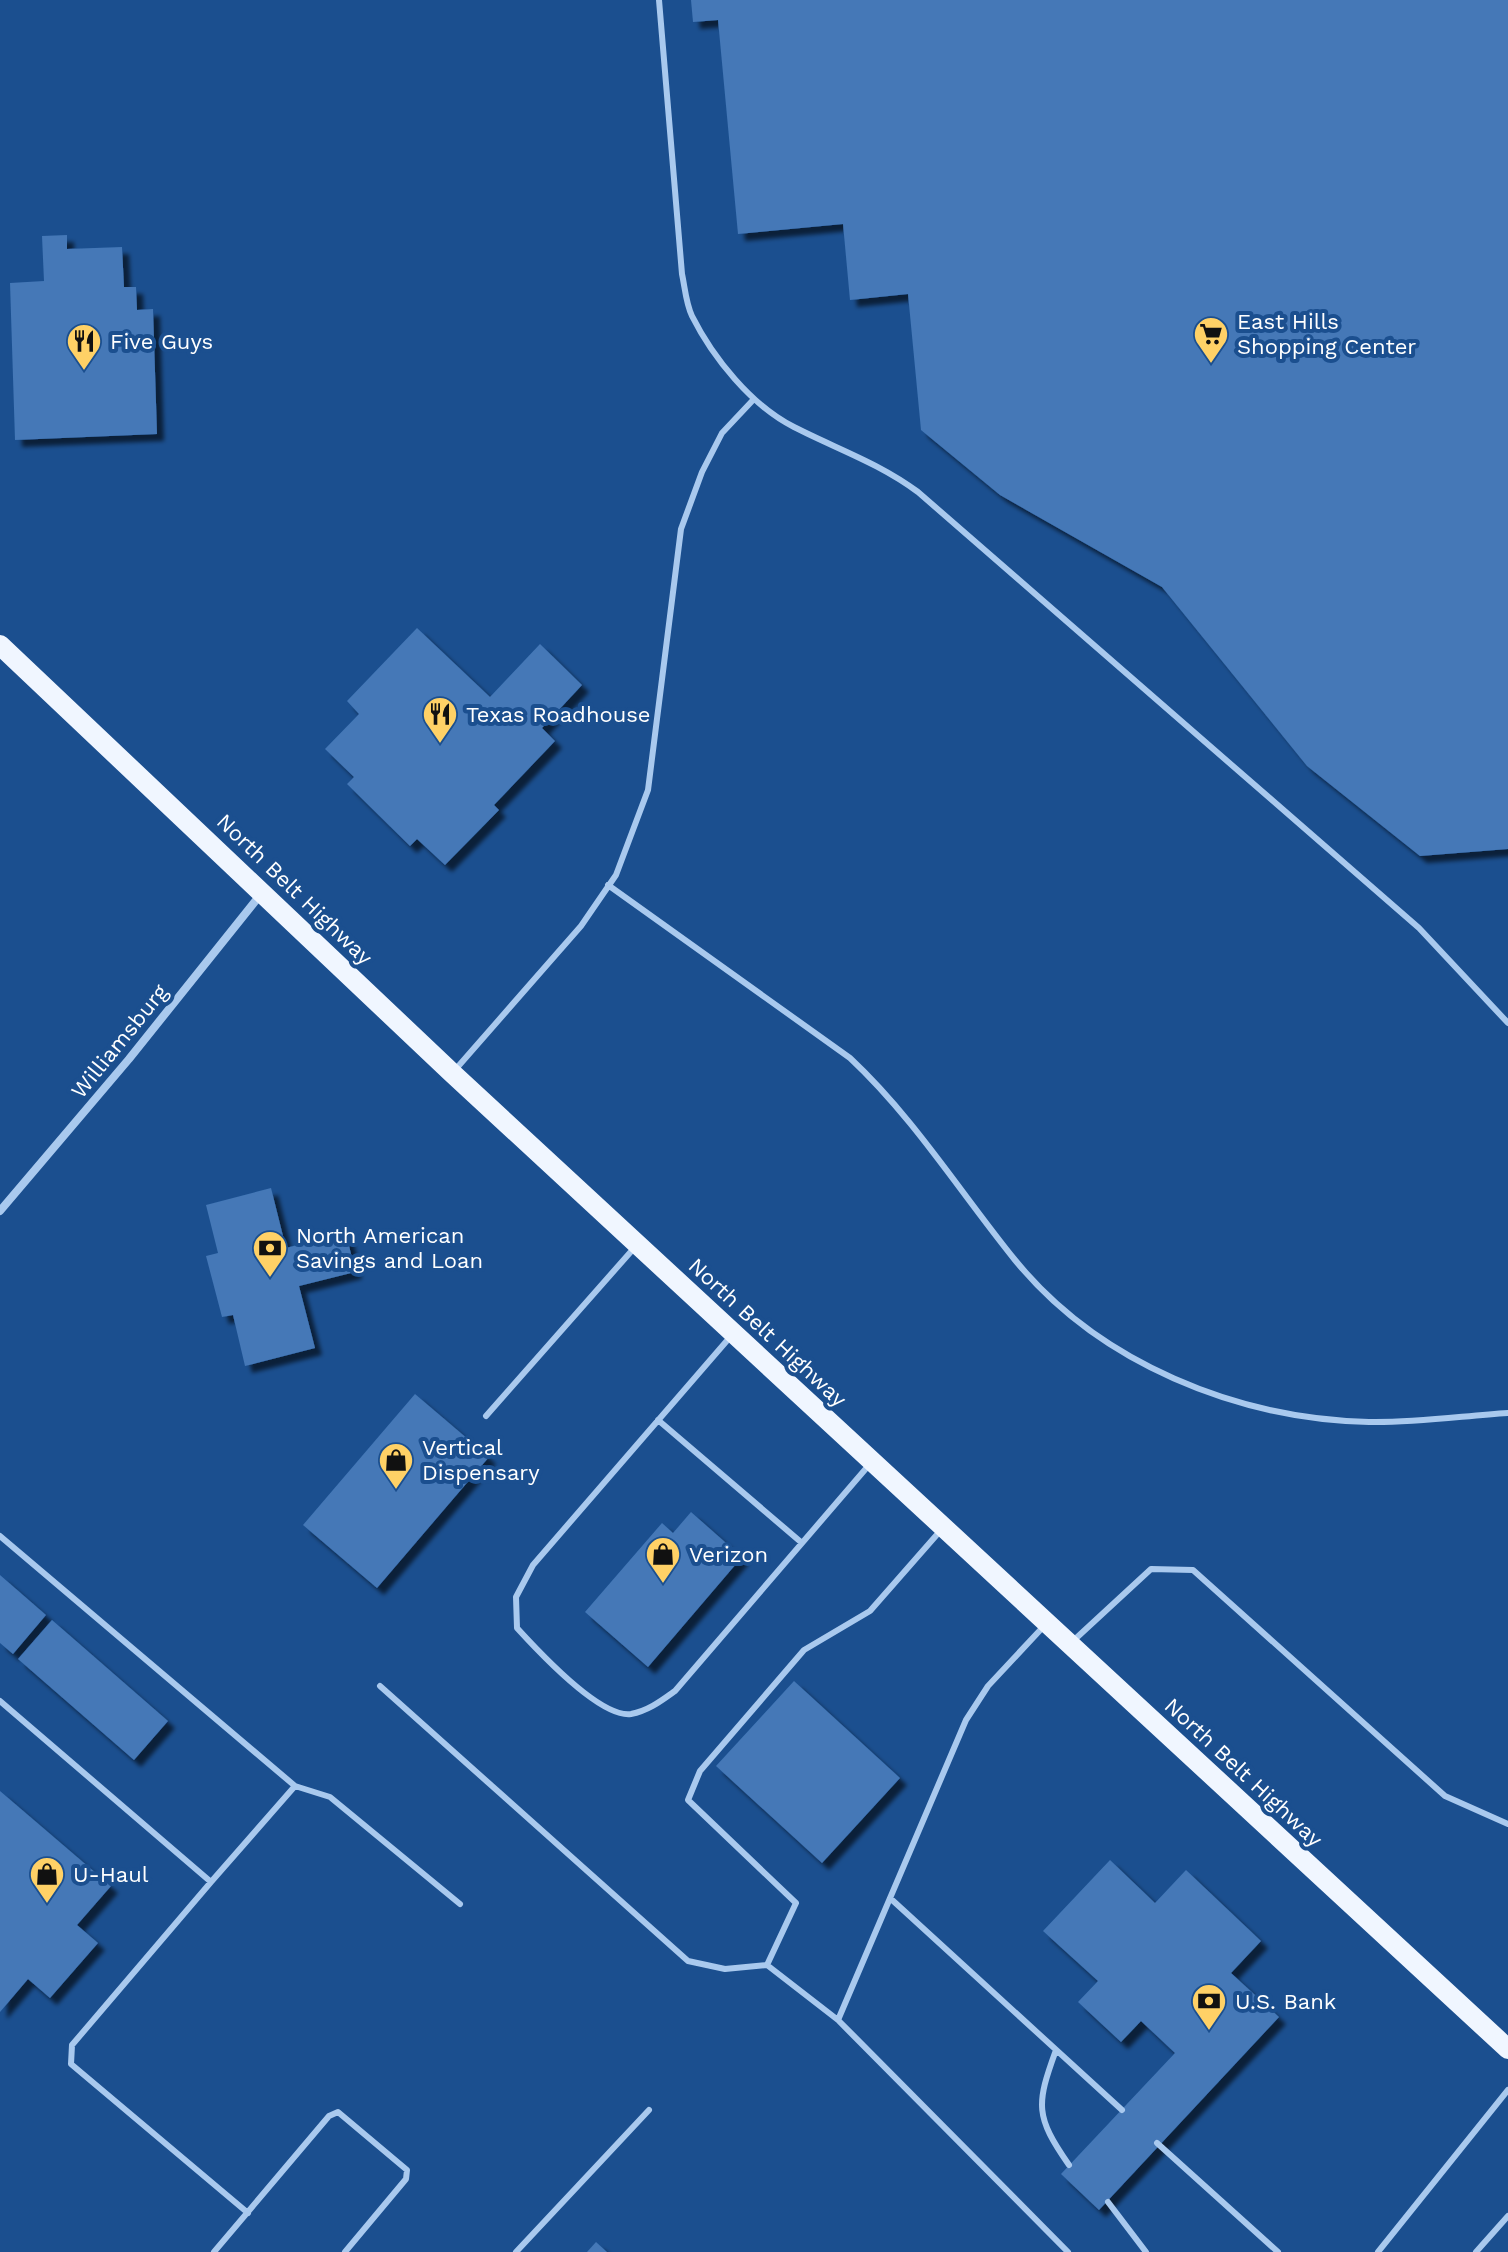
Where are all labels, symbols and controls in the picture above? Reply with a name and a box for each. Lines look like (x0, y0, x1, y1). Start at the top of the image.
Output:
place label: East Hills Shopping Center (1237, 309, 1416, 359)
supermarket icon: East Hills Shopping Center (1192, 315, 1230, 365)
restaurant icon: Five Guys (65, 322, 103, 372)
place label: Five Guys (110, 329, 213, 354)
restaurant icon: Texas Roadhouse (421, 695, 459, 745)
place label: Texas Roadhouse (466, 702, 651, 727)
street label: North Belt Highway (212, 809, 378, 970)
street label: Williamsburg (66, 979, 173, 1103)
place label: North American Savings and Loan (296, 1223, 483, 1273)
bank icon: North American Savings and Loan (251, 1229, 289, 1279)
street label: North Belt Highway (684, 1253, 852, 1412)
place label: Vertical Dispensary (422, 1435, 540, 1485)
shop icon: Vertical Dispensary (377, 1441, 415, 1491)
shop icon: Verizon (644, 1535, 682, 1585)
place label: Verizon (689, 1542, 768, 1567)
street label: North Belt Highway (1160, 1693, 1328, 1852)
shop icon: U-Haul (28, 1855, 66, 1905)
place label: U-Haul (73, 1862, 149, 1887)
bank icon: U.S. Bank (1190, 1982, 1228, 2032)
place label: U.S. Bank (1235, 1989, 1336, 2014)

